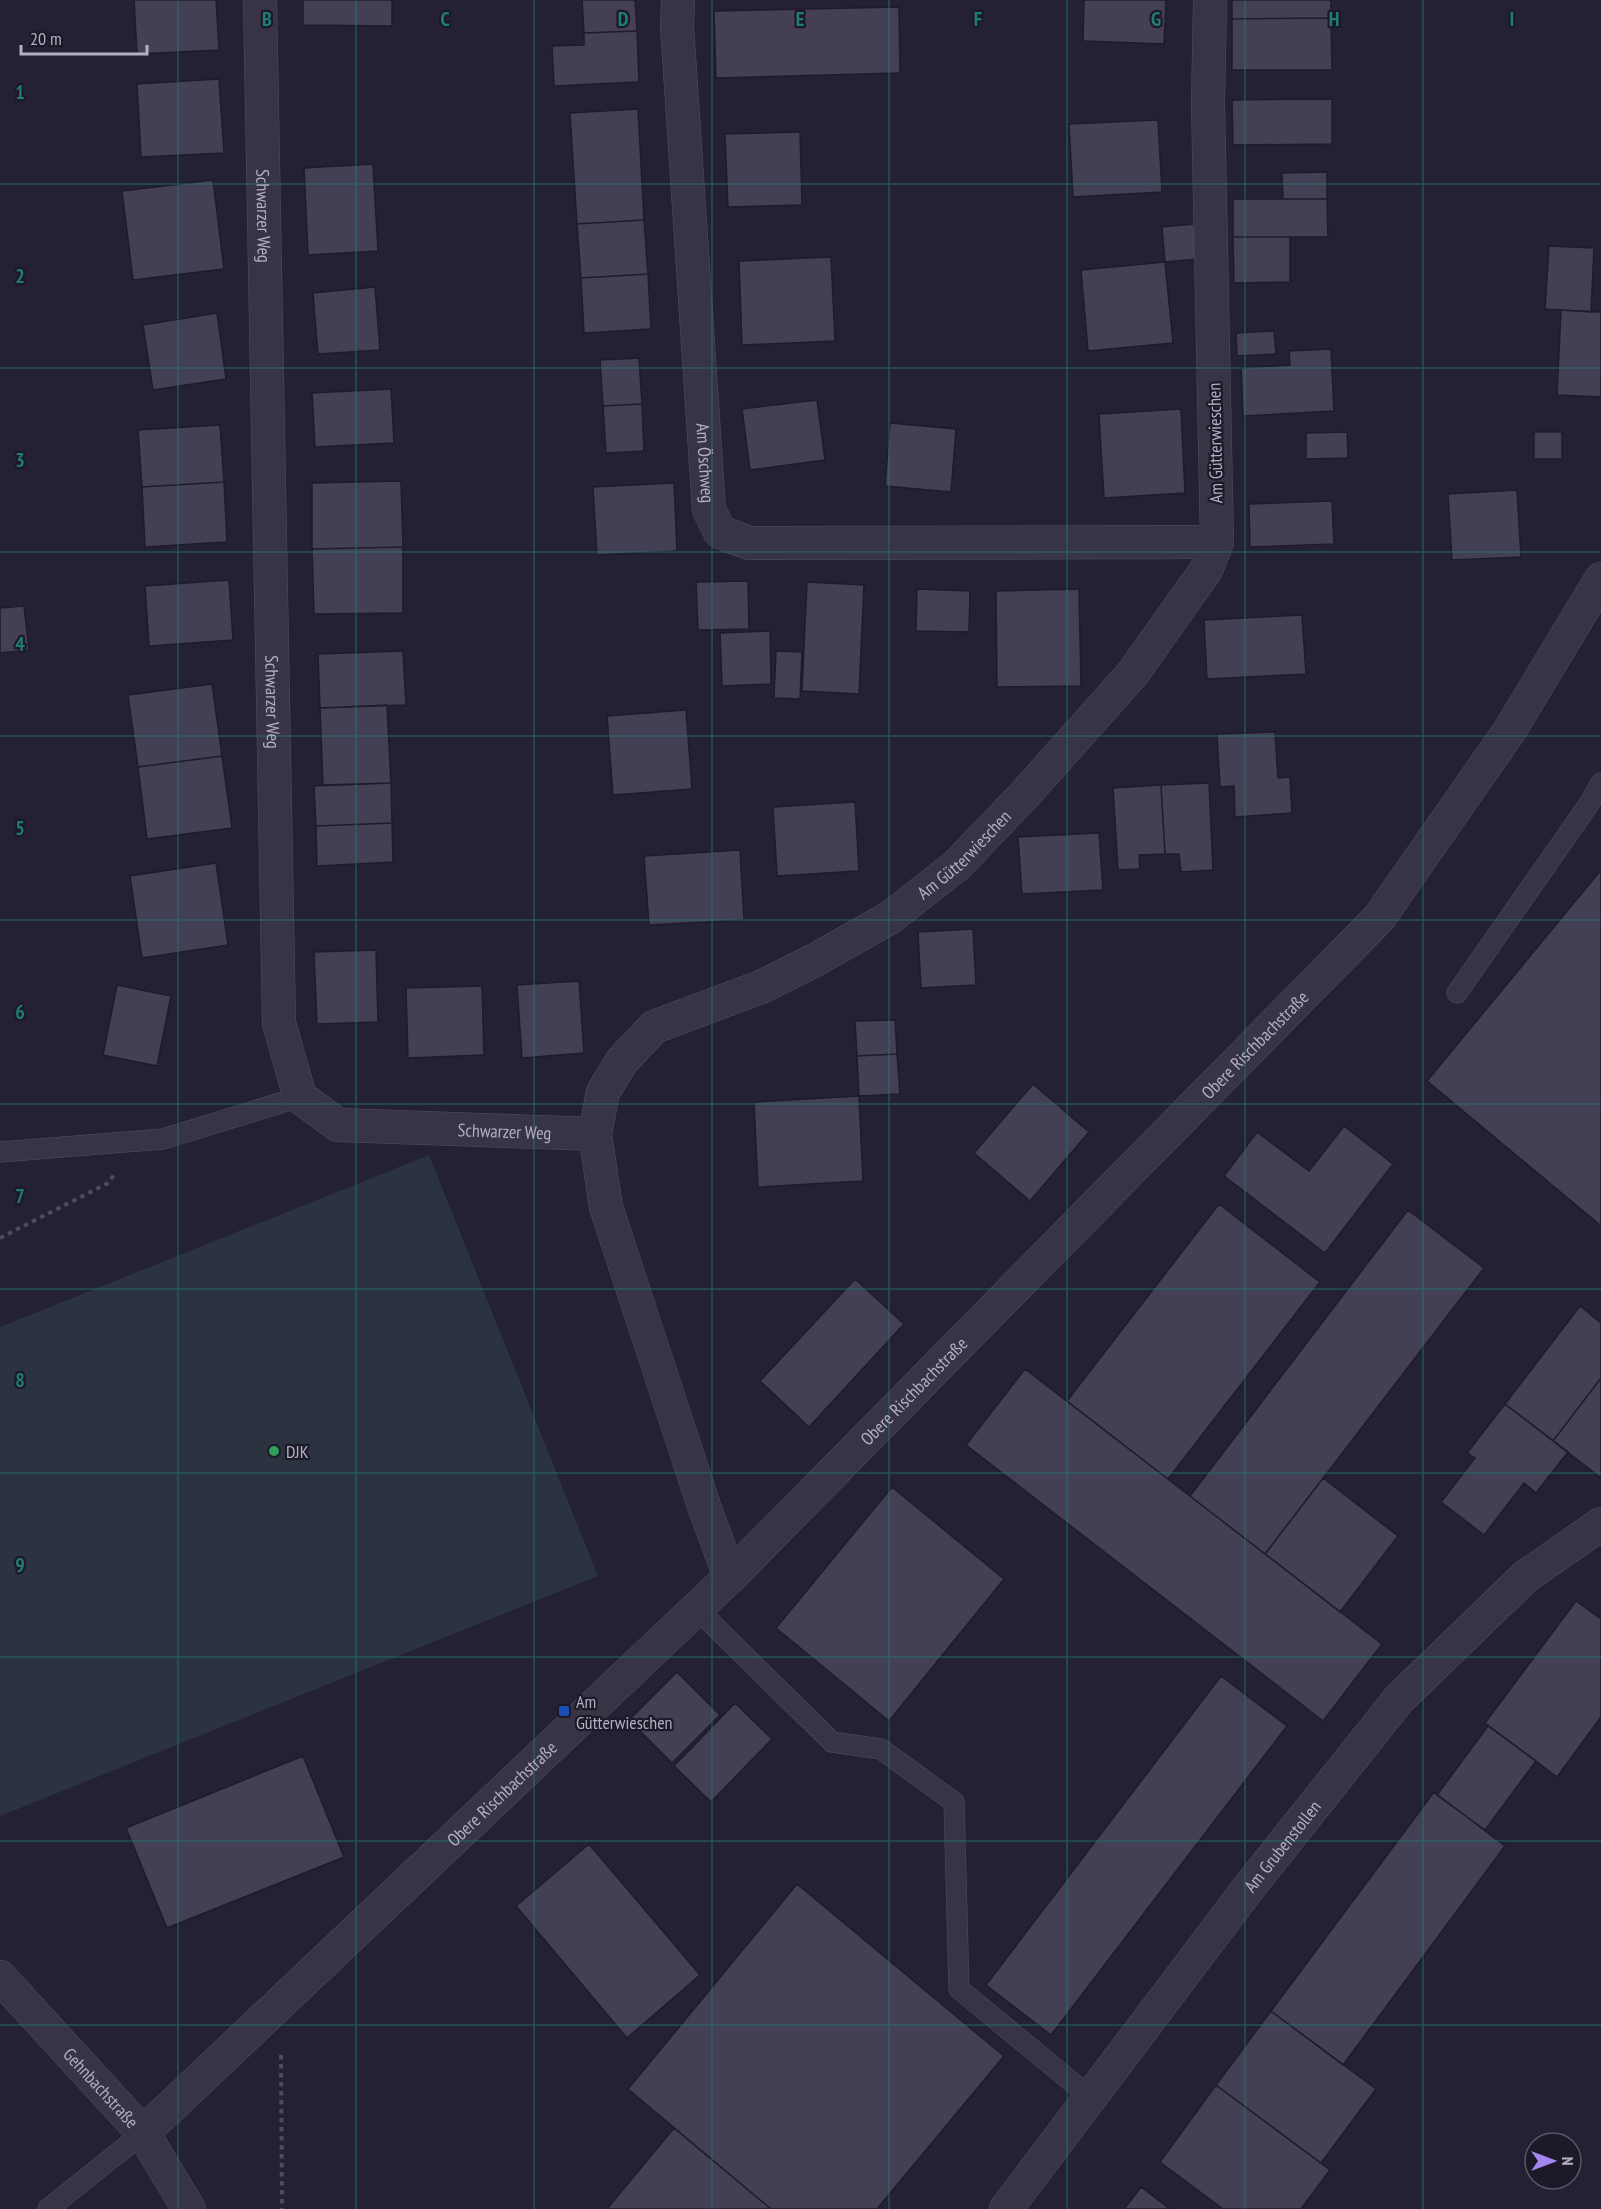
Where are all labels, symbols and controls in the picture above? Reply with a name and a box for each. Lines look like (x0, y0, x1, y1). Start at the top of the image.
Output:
text: B (262, 6, 272, 32)
text: C (440, 6, 450, 32)
text: D (618, 6, 629, 32)
text: E (796, 6, 804, 32)
text: F (974, 6, 982, 32)
text: G (1151, 6, 1161, 32)
text: H (1329, 6, 1339, 32)
text: I (1510, 6, 1514, 32)
scale bar (21, 18, 147, 56)
text: 20 m (30, 27, 62, 50)
text: 1 (15, 79, 25, 105)
street label: Schwarzer Weg (252, 169, 276, 263)
text: 2 (15, 263, 25, 289)
street label: Am Gütterwieschen (1202, 383, 1228, 503)
street label: Am Öschweg (692, 422, 720, 504)
text: 3 (15, 447, 25, 473)
text: 4 (15, 631, 25, 657)
street label: Schwarzer Weg (261, 655, 285, 749)
street label: Am Gütterwieschen (912, 805, 1015, 904)
text: 5 (15, 815, 25, 841)
street label: Obere Rischbachstraße (1196, 985, 1313, 1103)
text: 6 (15, 999, 25, 1025)
street label: Schwarzer Weg (457, 1118, 552, 1144)
text: 7 (15, 1183, 25, 1209)
street label: Obere Rischbachstraße (855, 1332, 972, 1450)
text: 8 (15, 1367, 25, 1393)
place label: DJK (286, 1440, 309, 1463)
marker: DJK (267, 1444, 281, 1458)
text: 9 (15, 1552, 25, 1578)
place label: Am Gütterwieschen (576, 1690, 673, 1734)
marker: Am Gütterwieschen (557, 1704, 571, 1718)
street label: Obere Rischbachstraße (442, 1736, 562, 1851)
street label: Am Grubenstollen (1238, 1795, 1326, 1896)
street label: Gehnbachstraße (59, 2043, 144, 2133)
north arrow (1523, 2131, 1583, 2191)
text: N (1558, 2157, 1578, 2165)

